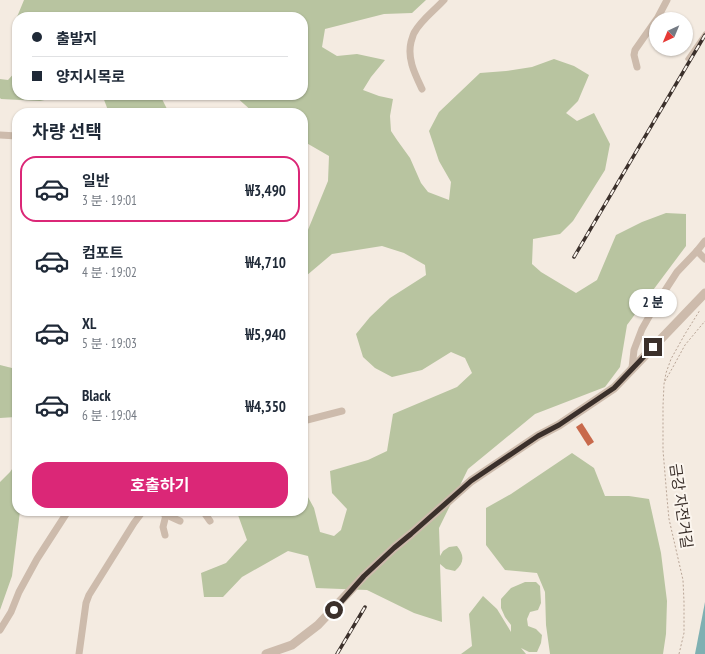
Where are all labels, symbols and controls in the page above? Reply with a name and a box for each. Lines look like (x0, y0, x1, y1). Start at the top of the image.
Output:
north arrow (649, 12, 693, 56)
map controls (649, 12, 693, 56)
text: 출발지 (56, 29, 97, 48)
text: 양지시목로 (56, 67, 125, 86)
text: 차량 선택 (32, 120, 102, 143)
icon: car (34, 171, 70, 207)
text: 일반 (82, 171, 110, 190)
text: ₩3,490 (245, 181, 286, 200)
text: 3 분 · 19:01 (82, 192, 137, 209)
icon: car (34, 243, 70, 279)
text: 컴포트 (82, 243, 123, 262)
text: ₩4,710 (245, 253, 286, 272)
text: 4 분 · 19:02 (82, 264, 137, 281)
callout: 2 분 (629, 289, 677, 317)
text: 2 분 (643, 294, 663, 311)
text: XL (82, 314, 96, 333)
icon: car (34, 315, 70, 351)
text: ₩5,940 (245, 325, 286, 344)
text: 5 분 · 19:03 (82, 335, 137, 352)
route end (644, 338, 662, 356)
text: Black (82, 386, 111, 405)
icon: car (34, 387, 70, 423)
text: ₩4,350 (245, 397, 286, 416)
text: 6 분 · 19:04 (82, 407, 137, 424)
button: 호출하기 (32, 462, 288, 508)
street label: 금강 자전거길 (666, 462, 697, 550)
route start (325, 601, 343, 619)

